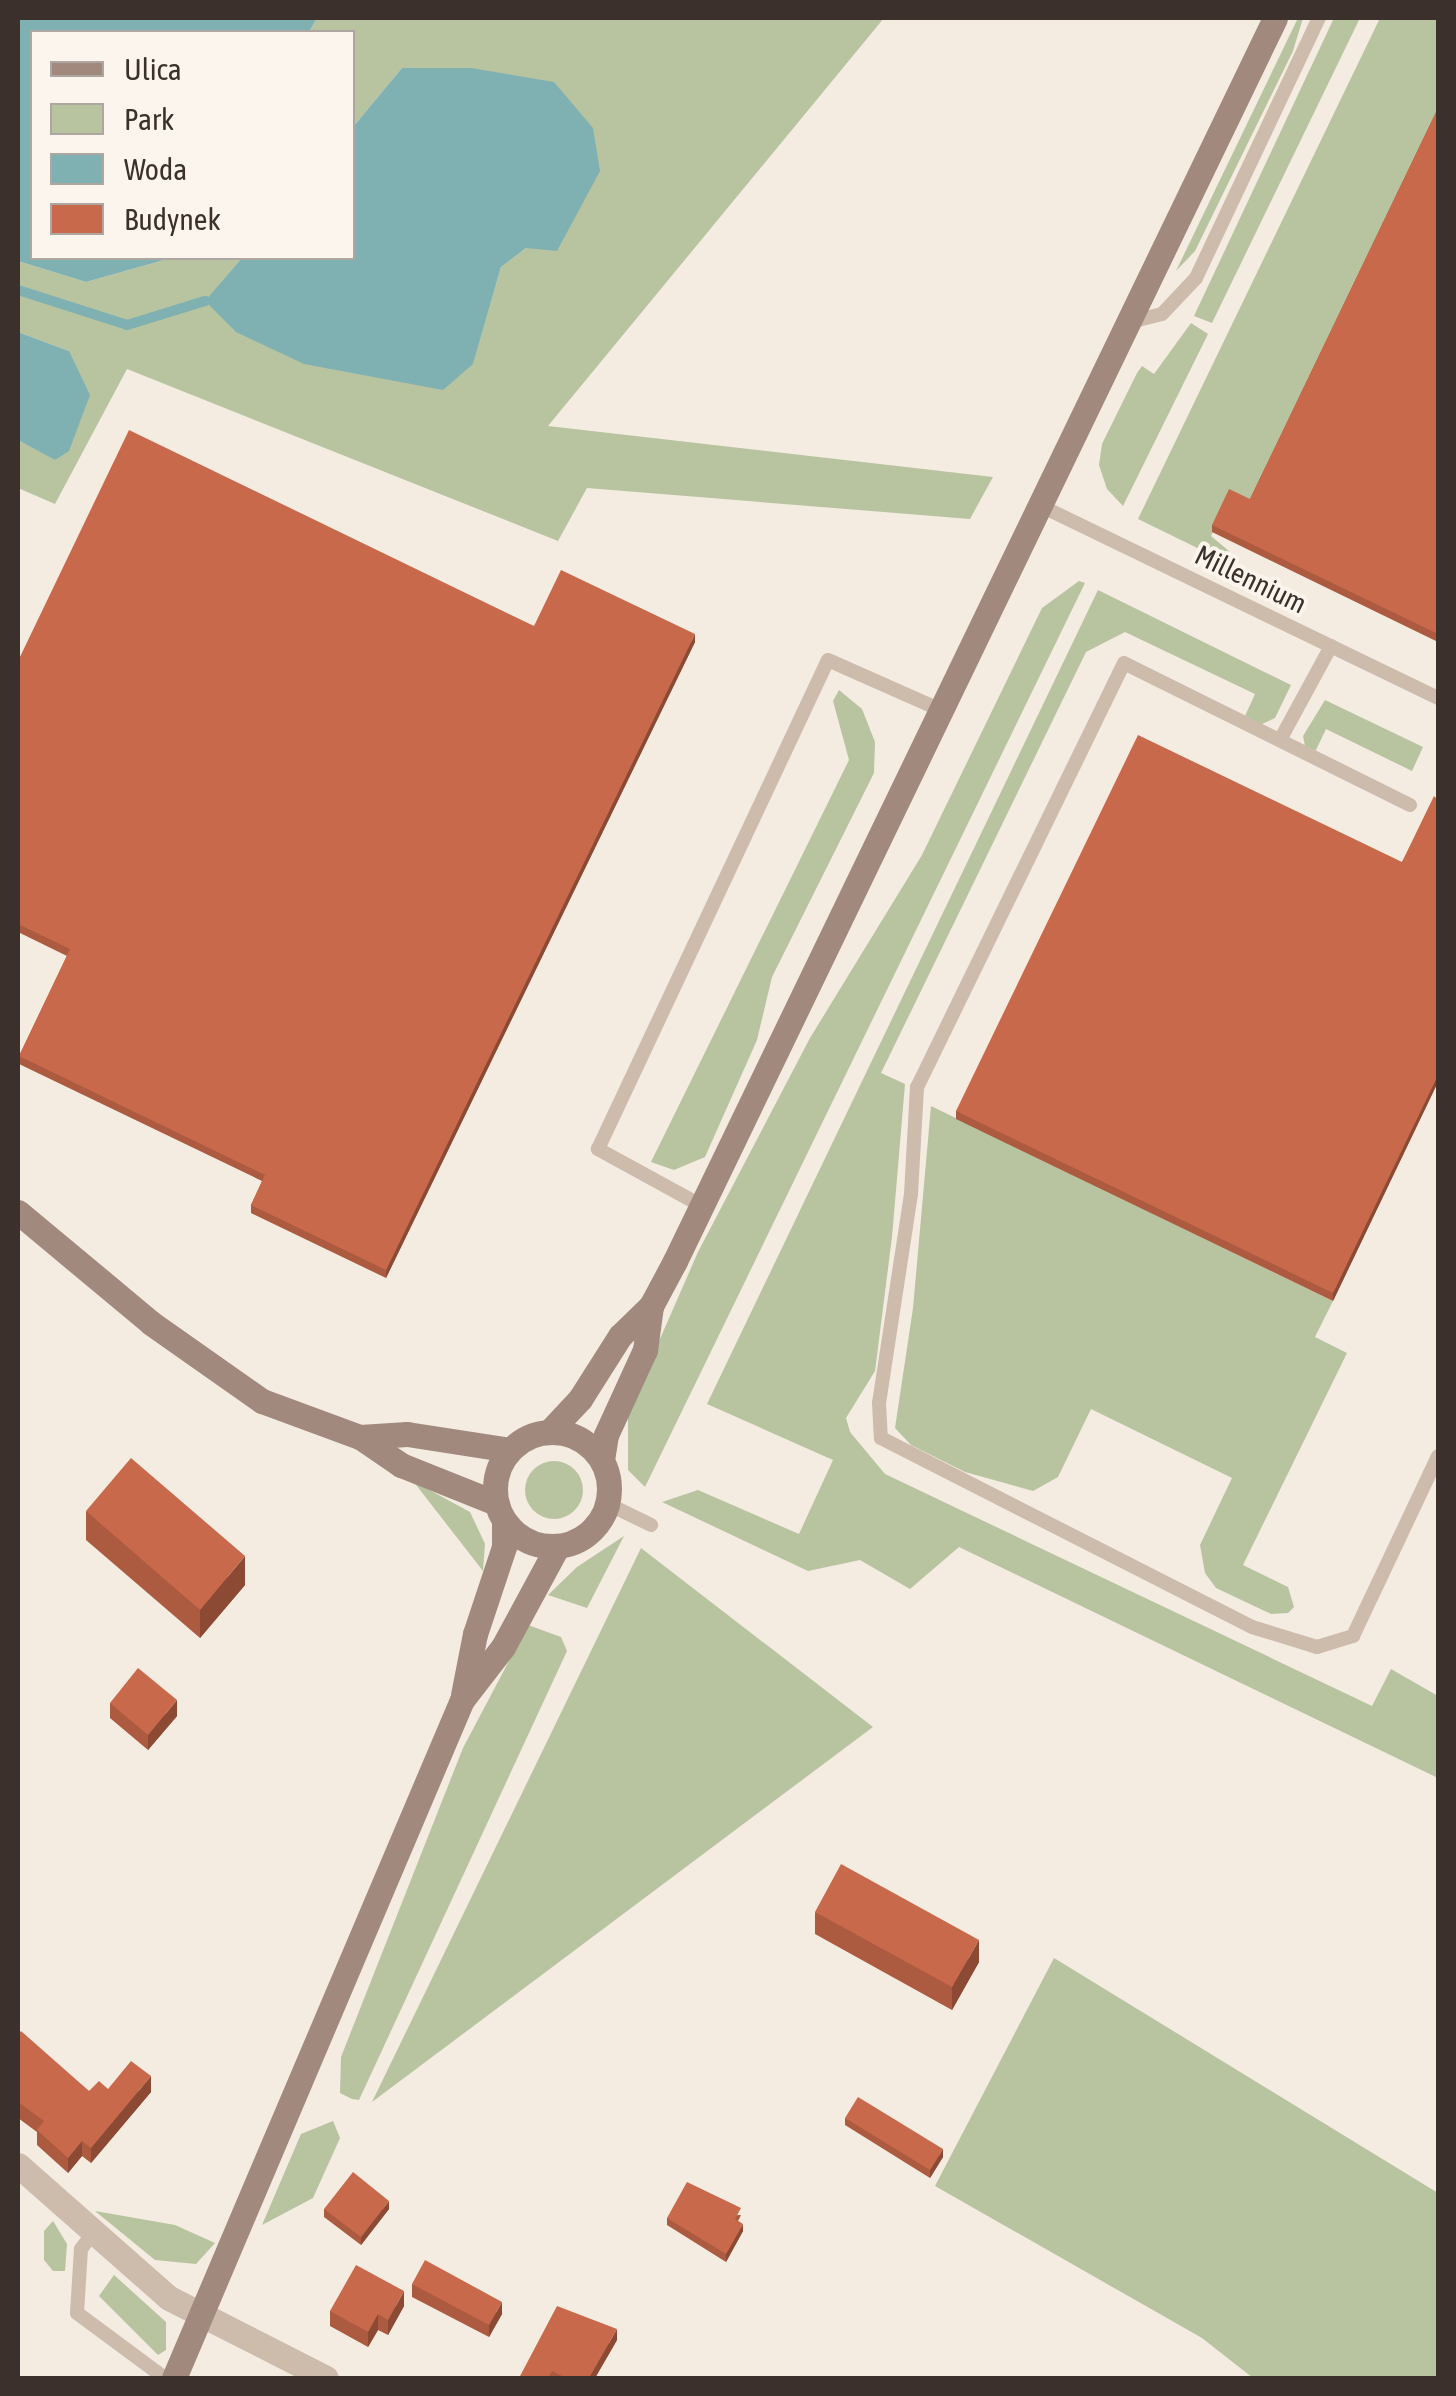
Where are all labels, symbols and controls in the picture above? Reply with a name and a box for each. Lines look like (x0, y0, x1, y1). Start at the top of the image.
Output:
legend (30, 30, 355, 260)
text: Ulica (124, 52, 182, 86)
text: Park (124, 102, 174, 136)
text: Woda (124, 152, 187, 186)
text: Budynek (124, 202, 221, 236)
street label: Millennium (1190, 538, 1312, 620)

